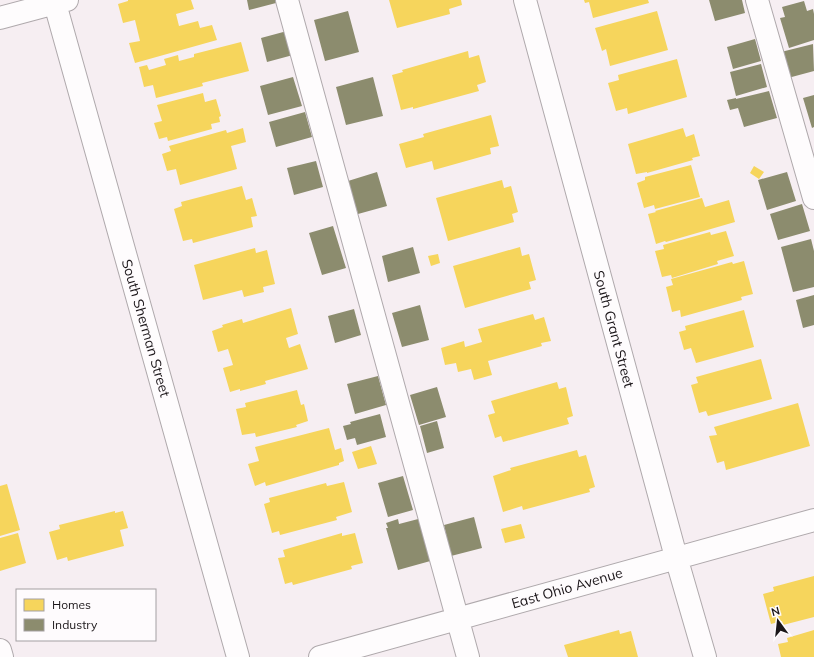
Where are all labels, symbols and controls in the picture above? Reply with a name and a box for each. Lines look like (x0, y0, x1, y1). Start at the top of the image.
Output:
street label: South Sherman Street (118, 257, 174, 399)
street label: South Grant Street (590, 268, 638, 390)
street label: East Ohio Avenue (509, 564, 625, 612)
legend (16, 589, 156, 641)
text: Homes (52, 597, 91, 612)
north arrow (758, 601, 798, 641)
text: N (770, 604, 781, 619)
text: Industry (52, 617, 98, 632)

